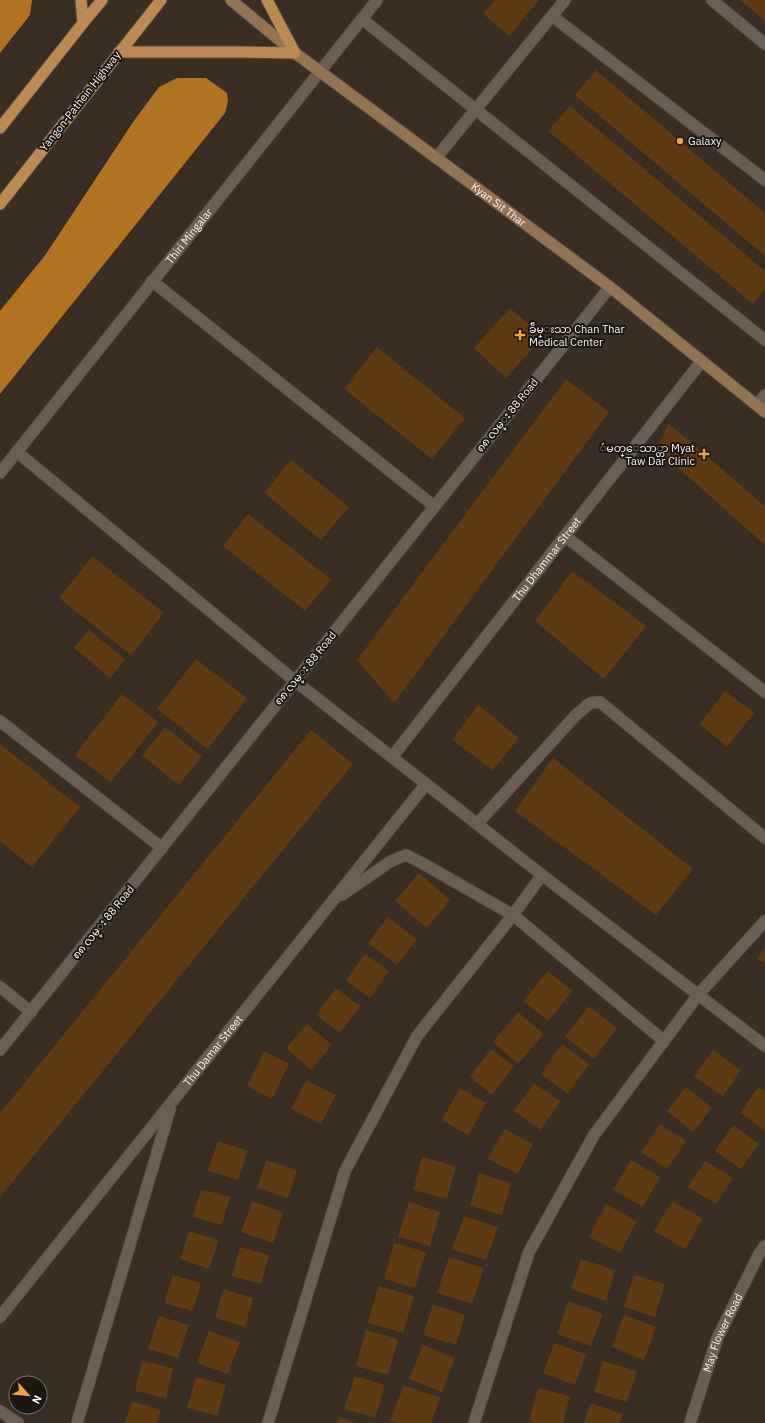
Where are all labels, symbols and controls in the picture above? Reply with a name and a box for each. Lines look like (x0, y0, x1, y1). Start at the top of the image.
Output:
street label: Yangon-Pathein Highway (37, 48, 124, 154)
place label: Galaxy (688, 134, 722, 148)
marker: Galaxy (675, 136, 685, 146)
street label: Kyan Sit Thar (469, 179, 529, 229)
street label: Thiri Mingalar (162, 205, 215, 267)
place label: ခဵမ္းသာ Chan Thar Medical Center (529, 322, 624, 349)
marker: ခဵမ္းသာ Chan Thar Medical Center (514, 329, 526, 341)
street label: ၈၈ လမ္း 88 Road (473, 375, 543, 456)
place label: ဴမတ္ေသာ္တာ Myat Taw Dar Clinic (600, 441, 695, 468)
marker: ဴမတ္ေသာ္တာ Myat Taw Dar Clinic (698, 448, 710, 460)
street label: Thu Dhammar Street (509, 514, 584, 604)
street label: ၈၈ လမ္း 88 Road (271, 628, 341, 709)
street label: ၈၈ လမ္း 88 Road (69, 882, 139, 963)
street label: Thu Damar Street (180, 1012, 246, 1089)
street label: May Flower Road (700, 1291, 745, 1374)
north arrow (8, 1375, 48, 1415)
text: N (29, 1393, 45, 1406)

